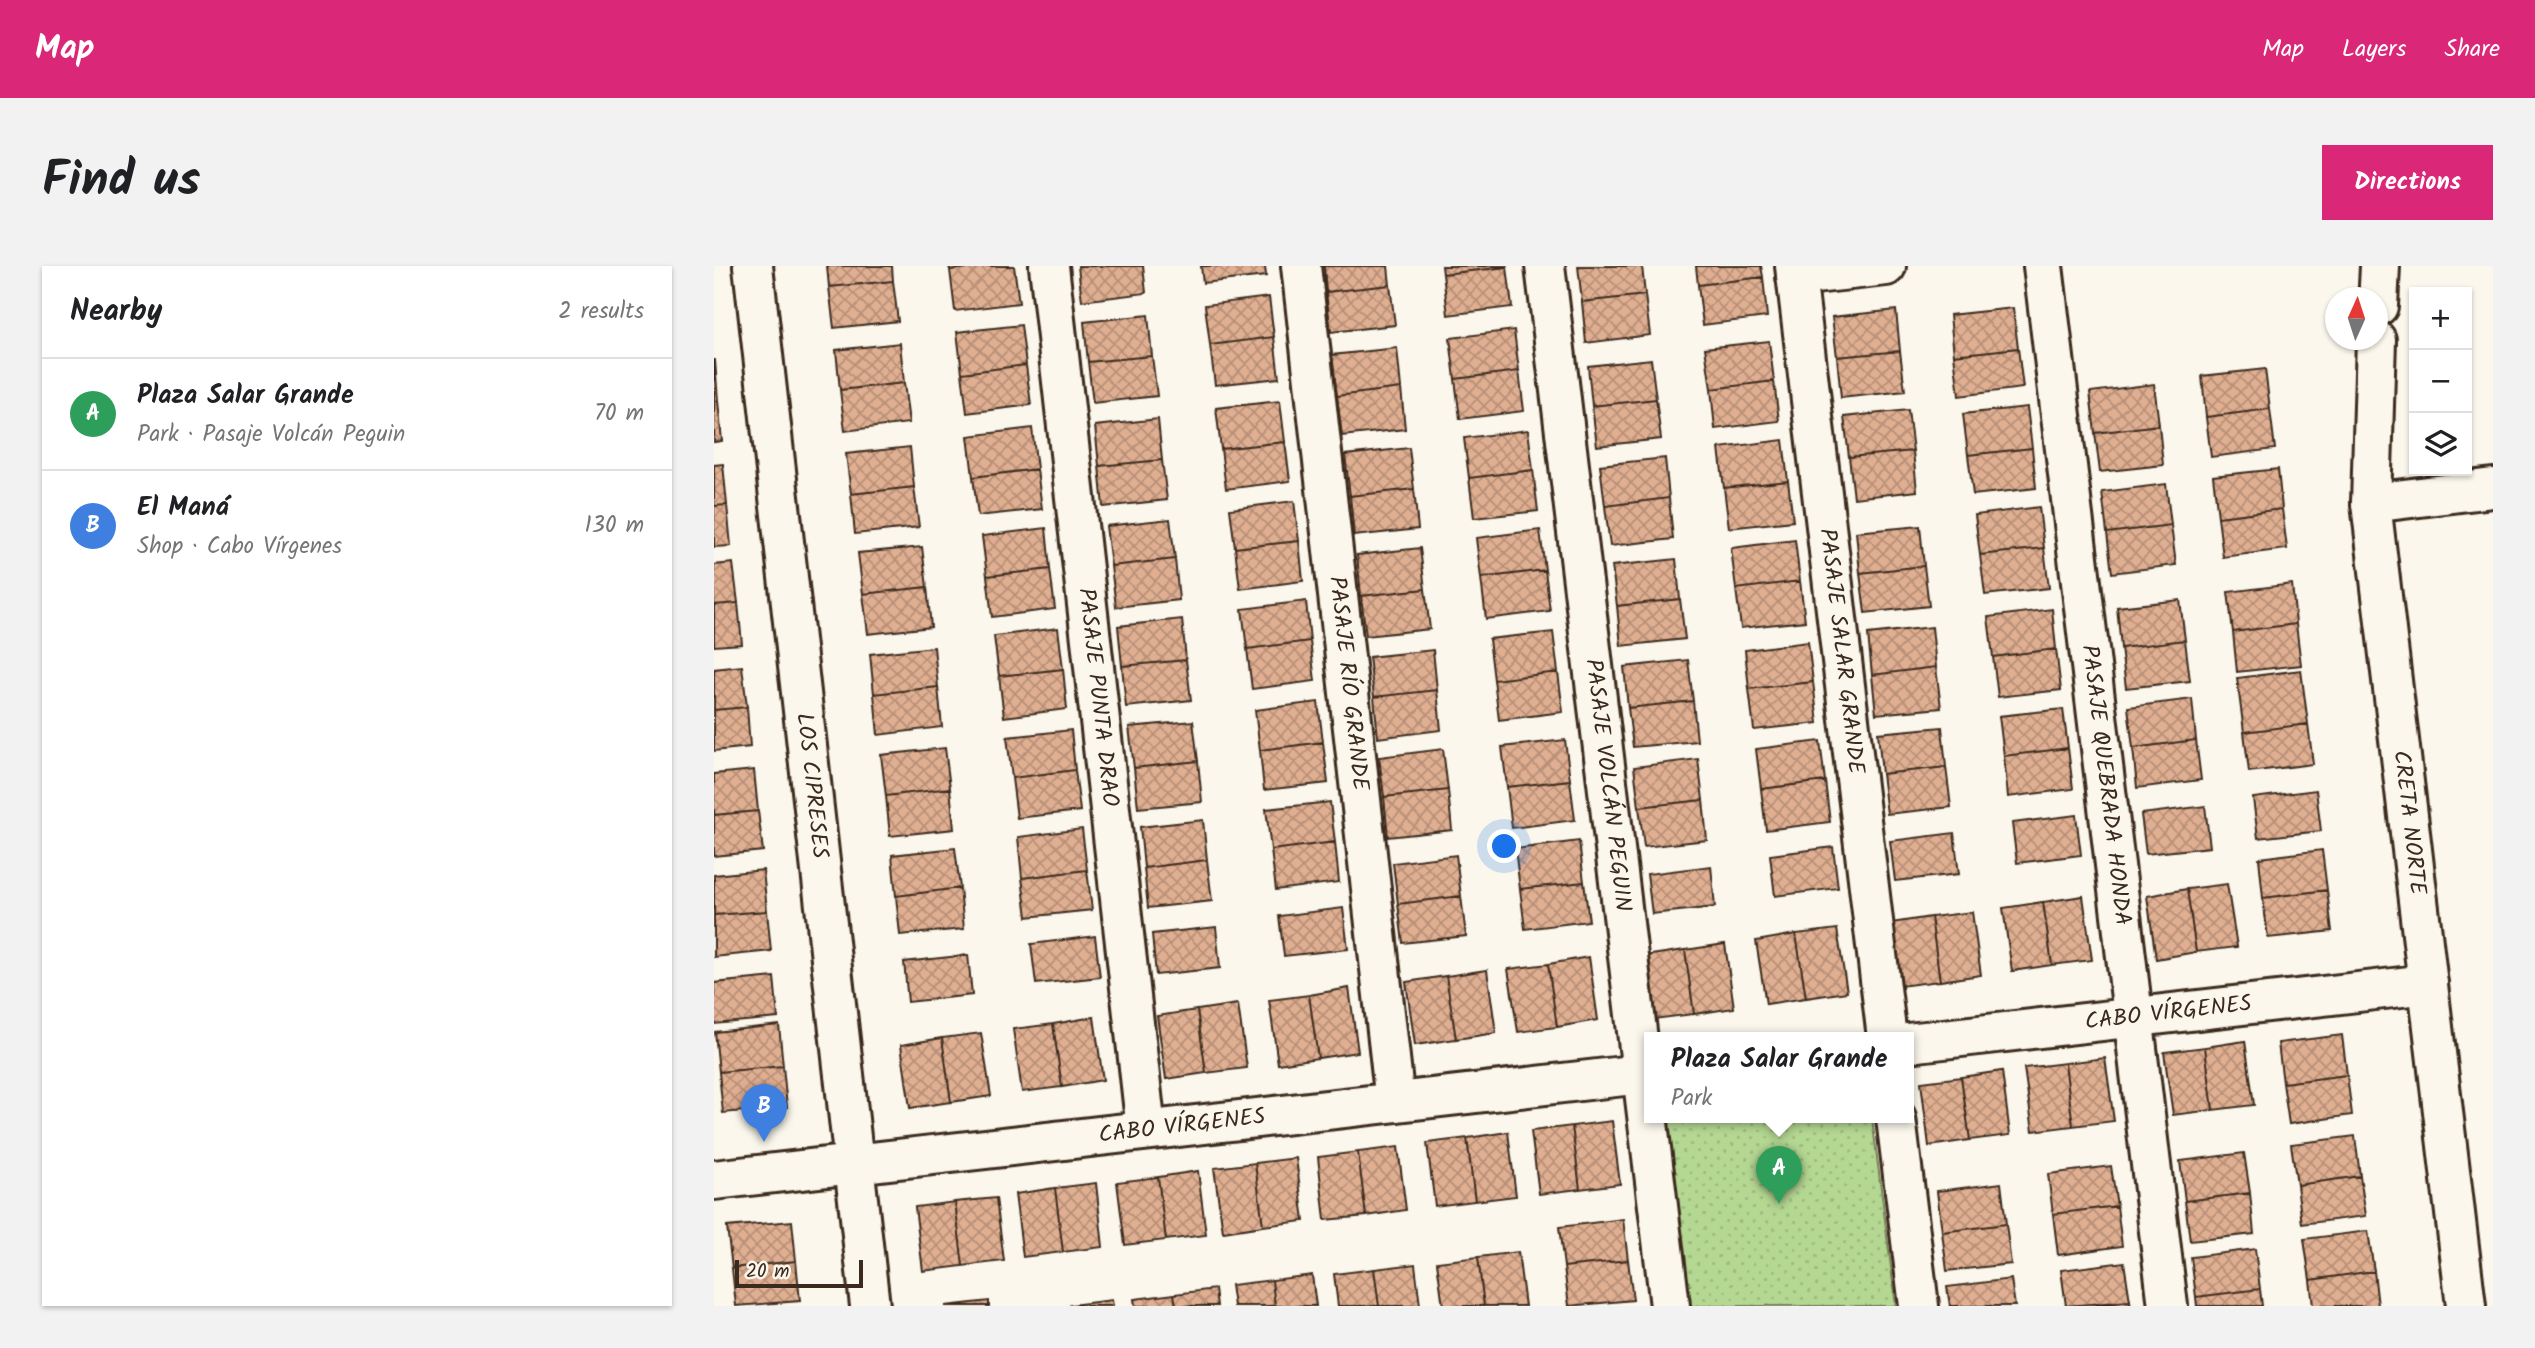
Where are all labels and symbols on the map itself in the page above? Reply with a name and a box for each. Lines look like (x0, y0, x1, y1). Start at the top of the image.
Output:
north arrow (2325, 287, 2388, 350)
street label: PASAJE SALAR GRANDE (1808, 527, 1873, 777)
street label: PASAJE RÍO GRANDE (1318, 574, 1378, 793)
street label: PASAJE PUNTA DRAO (1067, 586, 1128, 809)
street label: PASAJE QUEBRADA HONDA (2071, 643, 2140, 928)
street label: PASAJE VOLCÁN PEGUIN (1574, 657, 1640, 914)
street label: LOS CIPRESES (785, 711, 838, 860)
street label: CRETA NORTE (2382, 749, 2435, 897)
your location (1487, 829, 1521, 863)
street label: CABO VÍRGENES (2083, 986, 2254, 1041)
pin: B (741, 1084, 787, 1142)
street label: CABO VÍRGENES (1097, 1099, 1267, 1154)
pin: A (1756, 1146, 1802, 1204)
scale bar (735, 1257, 863, 1289)

